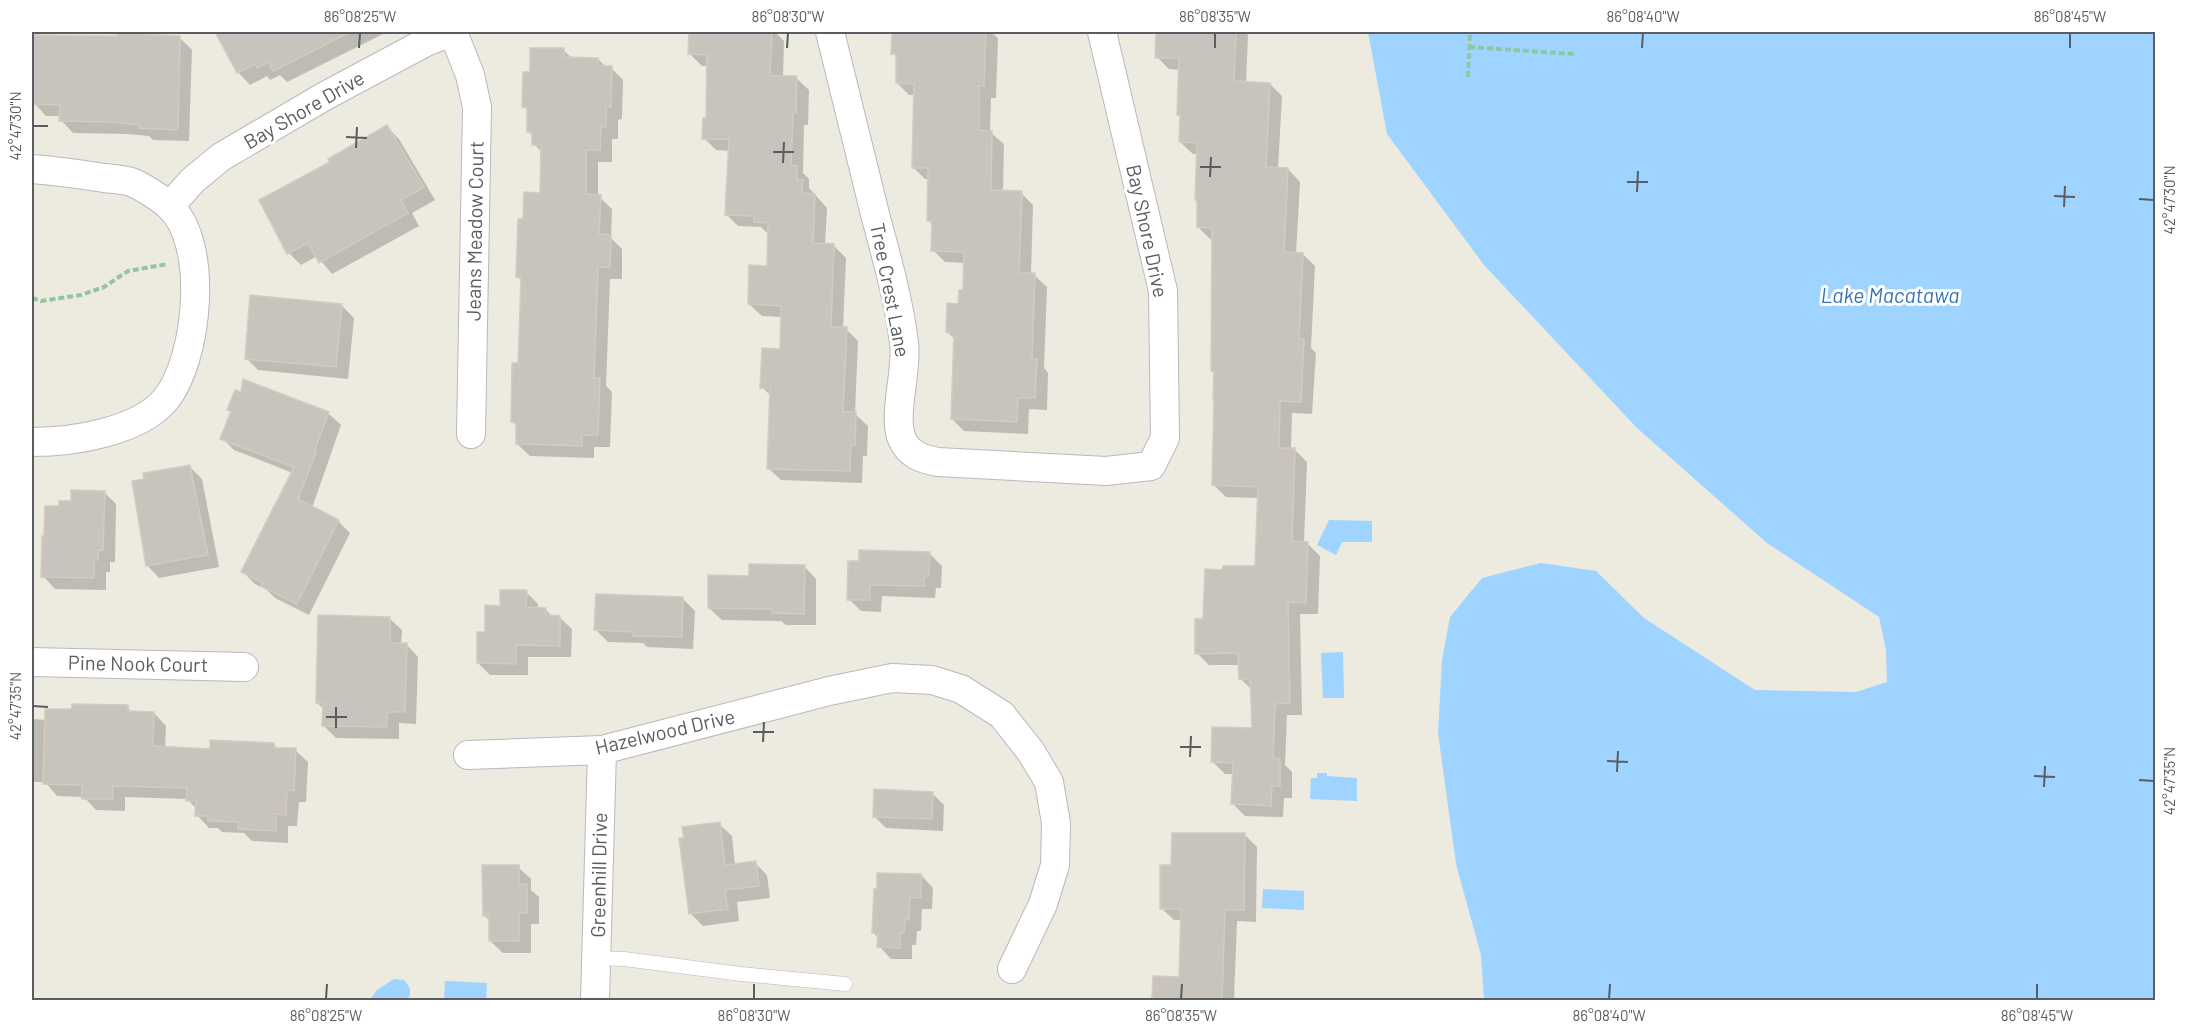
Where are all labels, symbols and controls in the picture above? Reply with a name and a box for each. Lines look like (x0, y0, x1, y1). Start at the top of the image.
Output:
text: 86°08'25"W (324, 7, 396, 25)
text: 86°08'30"W (752, 7, 824, 25)
text: 86°08'35"W (1179, 7, 1251, 25)
text: 86°08'40"W (1606, 7, 1680, 25)
text: 86°08'45"W (2034, 7, 2106, 25)
street label: Bay Shore Drive (239, 65, 368, 153)
text: 42°47'30"N (6, 91, 24, 161)
street label: Jeans Meadow Court (460, 141, 488, 321)
street label: Bay Shore Drive (1122, 162, 1174, 299)
text: 42°47'30"N (2160, 165, 2178, 235)
street label: Tree Crest Lane (866, 221, 916, 359)
water label: Lake Macatawa (1821, 282, 1959, 307)
street label: Pine Nook Court (68, 650, 208, 676)
text: 42°47'35"N (6, 672, 24, 740)
street label: Hazelwood Drive (592, 703, 737, 759)
text: 42°47'35"N (2160, 747, 2178, 815)
street label: Greenhill Drive (585, 812, 611, 938)
text: 86°08'25"W (290, 1006, 362, 1024)
text: 86°08'30"W (718, 1006, 790, 1024)
text: 86°08'35"W (1145, 1006, 1217, 1024)
text: 86°08'40"W (1572, 1006, 1646, 1024)
text: 86°08'45"W (2001, 1006, 2073, 1024)

